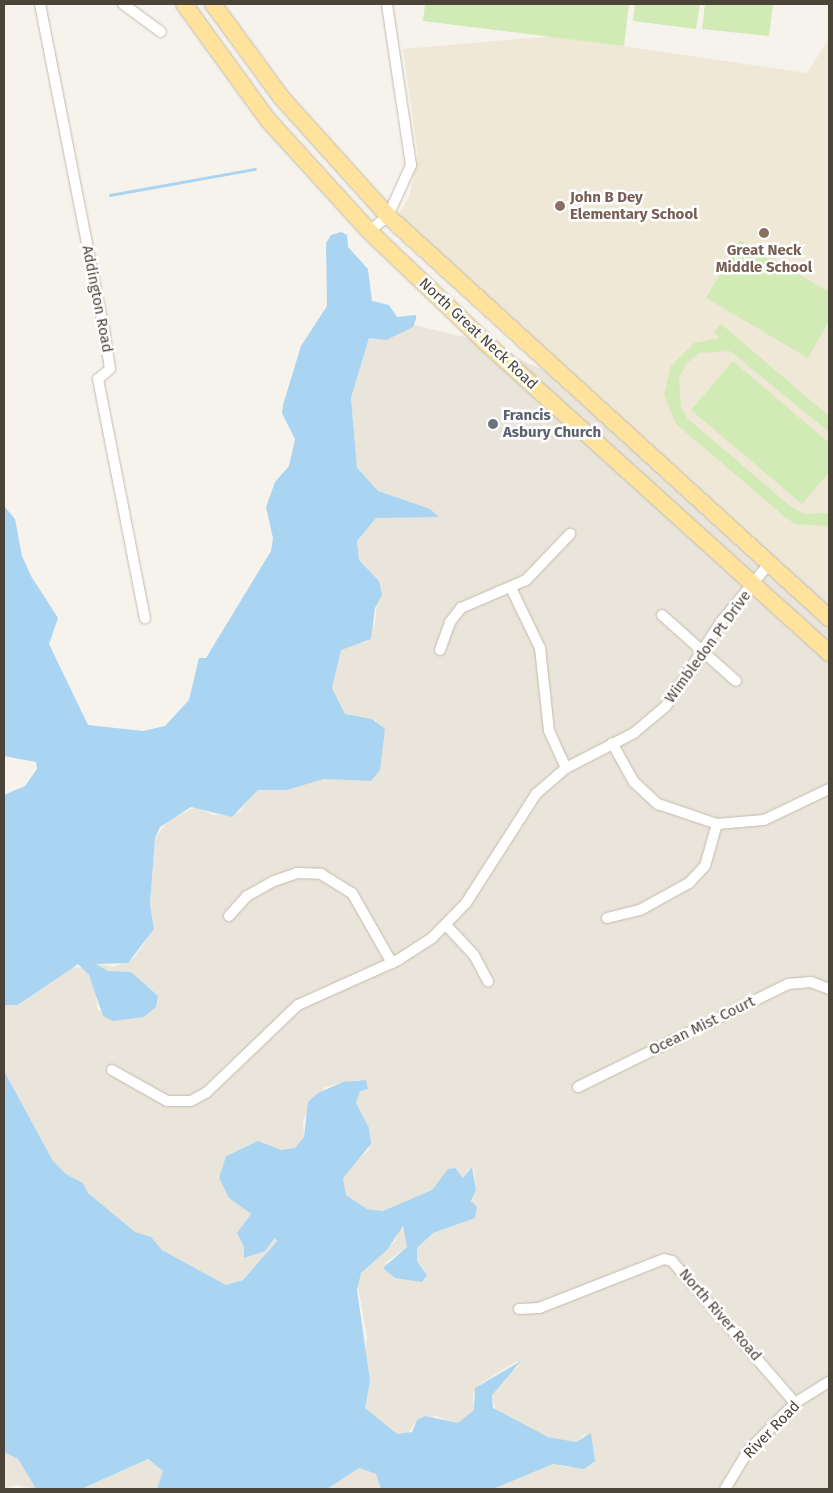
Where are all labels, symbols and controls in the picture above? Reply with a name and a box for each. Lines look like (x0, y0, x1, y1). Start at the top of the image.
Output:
place label: John B Dey Elementary School (570, 188, 698, 223)
marker: John B Dey Elementary School (554, 200, 566, 212)
marker: Great Neck Middle School (758, 227, 770, 239)
place label: Great Neck Middle School (716, 241, 812, 276)
street label: Addington Road (78, 244, 116, 354)
street label: North Great Neck Road (415, 274, 541, 394)
place label: Francis Asbury Church (503, 406, 601, 441)
marker: Francis Asbury Church (487, 418, 499, 430)
street label: Wimbledon Pt Drive (661, 587, 755, 707)
street label: Ocean Mist Court (646, 993, 758, 1059)
street label: North River Road (675, 1265, 765, 1365)
street label: River Road (740, 1397, 804, 1463)

